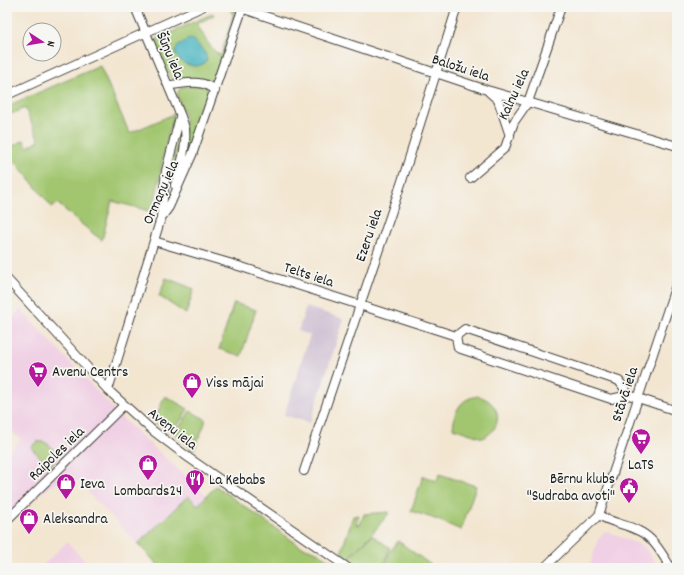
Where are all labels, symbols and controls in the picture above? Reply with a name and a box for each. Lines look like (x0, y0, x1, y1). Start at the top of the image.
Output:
north arrow (22, 22, 62, 62)
street label: Šūņu iela (149, 29, 189, 84)
text: N (41, 39, 58, 49)
street label: Baložu iela (429, 49, 493, 89)
street label: Kalnu iela (493, 65, 537, 124)
street label: Ormaņu iela (138, 156, 186, 228)
street label: Ezeru iela (351, 205, 389, 265)
street label: Telts iela (281, 257, 337, 295)
supermarket icon: Avenu Centrs (27, 360, 49, 388)
place label: Avenu Centrs (52, 362, 128, 384)
street label: Stāvā iela (607, 363, 645, 425)
shop icon: Viss mājai (181, 371, 203, 399)
place label: Viss mājai (206, 373, 264, 395)
street label: Aveņu iela (142, 403, 202, 457)
street label: Raipoles iela (24, 421, 91, 487)
supermarket icon: LaTS (630, 427, 652, 455)
shop icon: Lombards24 (137, 453, 159, 481)
place label: LaTS (628, 455, 654, 477)
restaurant icon: La Kebabs (184, 468, 206, 496)
place label: Bērnu klubs "Sudraba avoti" (526, 469, 615, 508)
place label: La Kebabs (209, 470, 265, 492)
shop icon: Ieva (55, 472, 77, 500)
place label: Ieva (80, 474, 106, 496)
public building icon: Bērnu klubs "Sudraba avoti" (618, 476, 640, 504)
place label: Lombards24 (114, 481, 182, 503)
shop icon: Aleksandra (18, 507, 40, 535)
place label: Aleksandra (43, 509, 108, 531)

